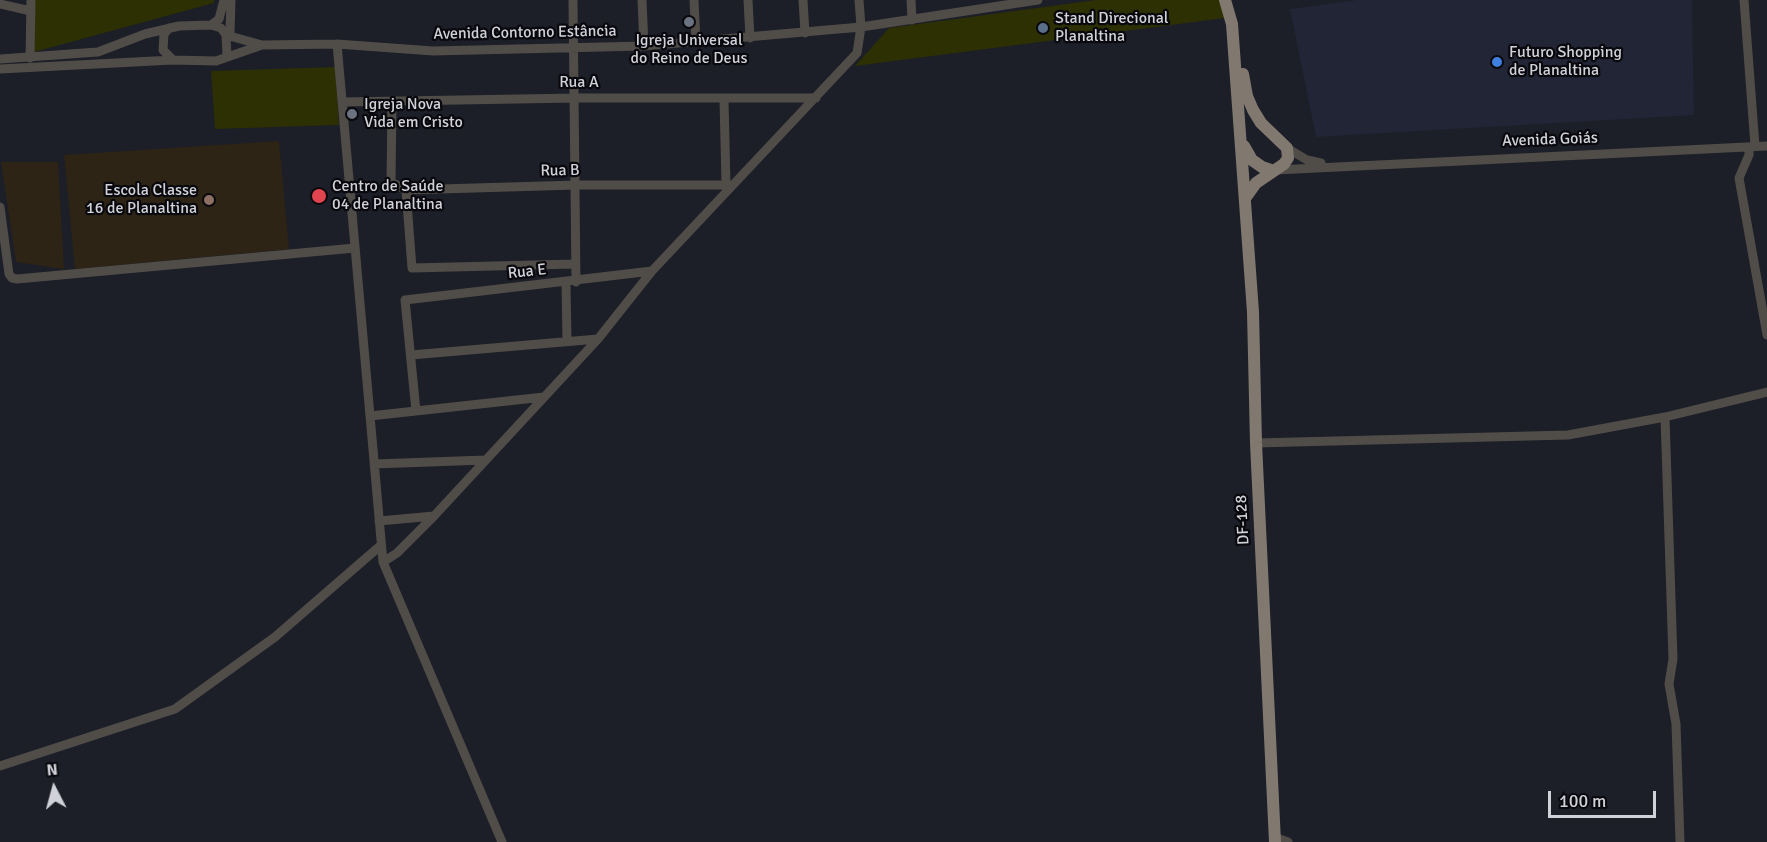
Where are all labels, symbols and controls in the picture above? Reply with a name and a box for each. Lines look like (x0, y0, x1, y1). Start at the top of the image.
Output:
place label: Stand Direcional Planaltina (1055, 9, 1169, 47)
marker: Igreja Universal do Reino de Deus (682, 15, 696, 29)
marker: Stand Direcional Planaltina (1036, 21, 1050, 35)
street label: Avenida Contorno Estância (433, 22, 617, 44)
place label: Igreja Universal do Reino de Deus (631, 31, 747, 69)
place label: Futuro Shopping de Planaltina (1509, 43, 1622, 81)
marker: Futuro Shopping de Planaltina (1490, 55, 1504, 69)
street label: Rua A (559, 73, 599, 93)
place label: Igreja Nova Vida em Cristo (364, 95, 463, 133)
marker: Igreja Nova Vida em Cristo (345, 107, 359, 121)
street label: Avenida Goiás (1502, 129, 1598, 151)
street label: Rua B (540, 161, 580, 181)
place label: Centro de Saúde 04 de Planaltina (332, 177, 444, 215)
place label: Escola Classe 16 de Planaltina (86, 181, 197, 219)
marker: Centro de Saúde 04 de Planaltina (310, 187, 328, 205)
marker: Escola Classe 16 de Planaltina (202, 193, 216, 207)
street label: Rua E (507, 260, 547, 284)
street label: DF-128 (1232, 494, 1254, 546)
north arrow (24, 758, 84, 818)
text: N (46, 760, 59, 781)
scale bar (1551, 779, 1659, 817)
text: 100 m (1559, 790, 1606, 812)

